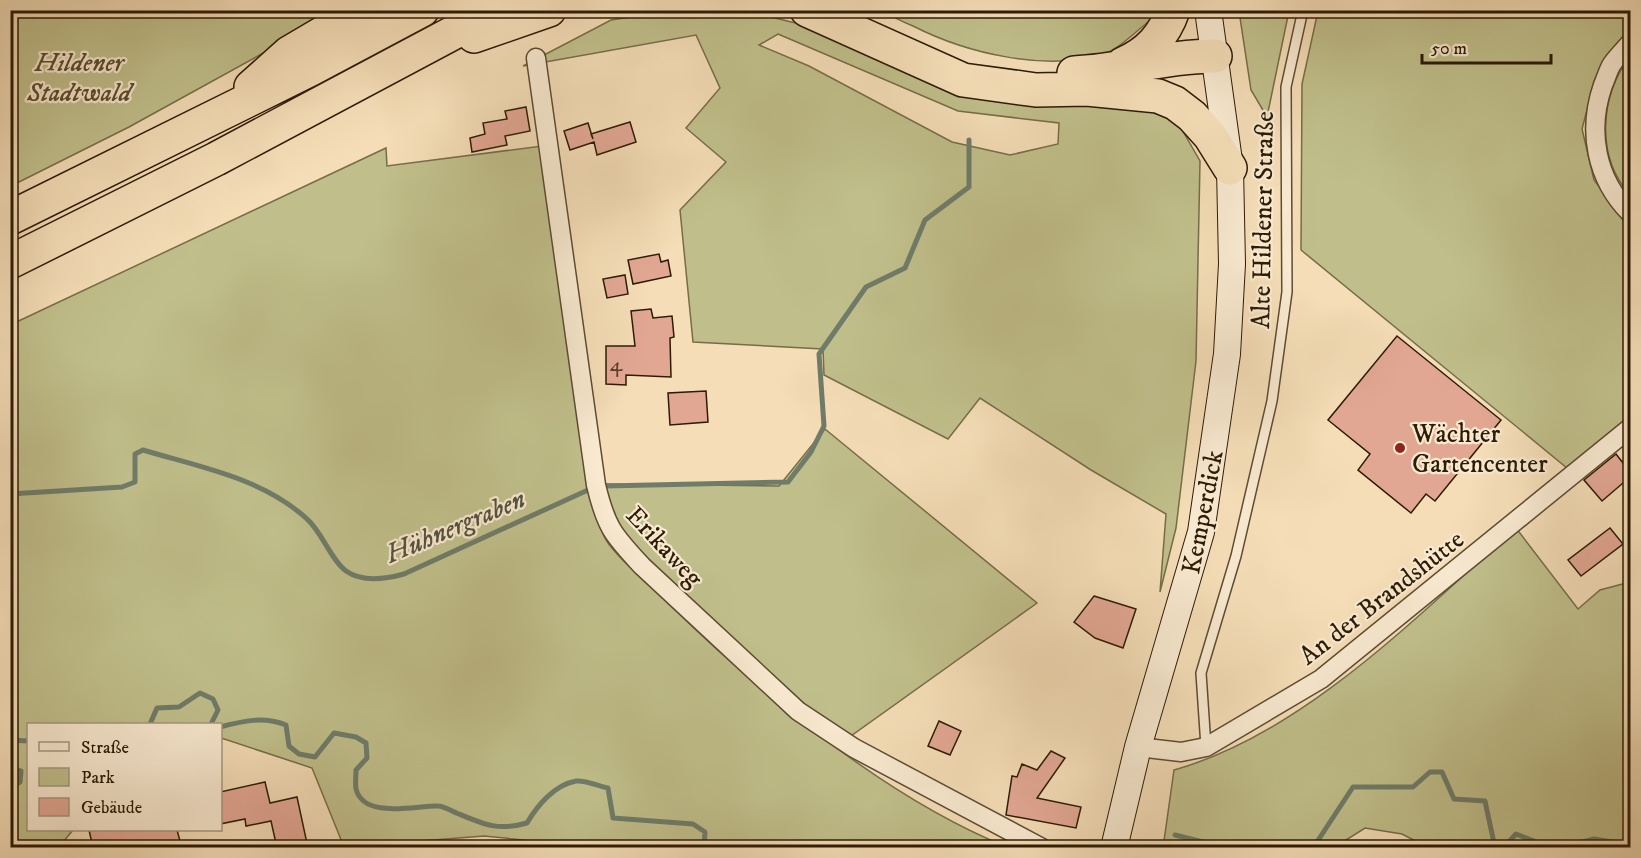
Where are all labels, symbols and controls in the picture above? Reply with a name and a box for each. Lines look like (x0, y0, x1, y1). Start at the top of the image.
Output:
scale bar (1422, 27, 1551, 65)
text: 50 m (1431, 38, 1467, 60)
park label: Hildener Stadtwald (26, 47, 135, 110)
street label: Alte Hildener Straße (1245, 111, 1282, 329)
house number: 4 (610, 351, 624, 378)
place label: Wächter Gartencenter (1411, 418, 1548, 481)
marker: Wächter Gartencenter (1393, 441, 1407, 455)
street label: Kemperdick (1175, 447, 1232, 577)
water label: Hühnergraben (379, 482, 531, 572)
street label: Erikaweg (618, 500, 710, 595)
street label: An der Brandshütte (1293, 524, 1471, 673)
legend (27, 723, 222, 831)
text: Straße (81, 737, 129, 759)
text: Park (81, 767, 115, 789)
text: Gebäude (81, 797, 142, 819)

